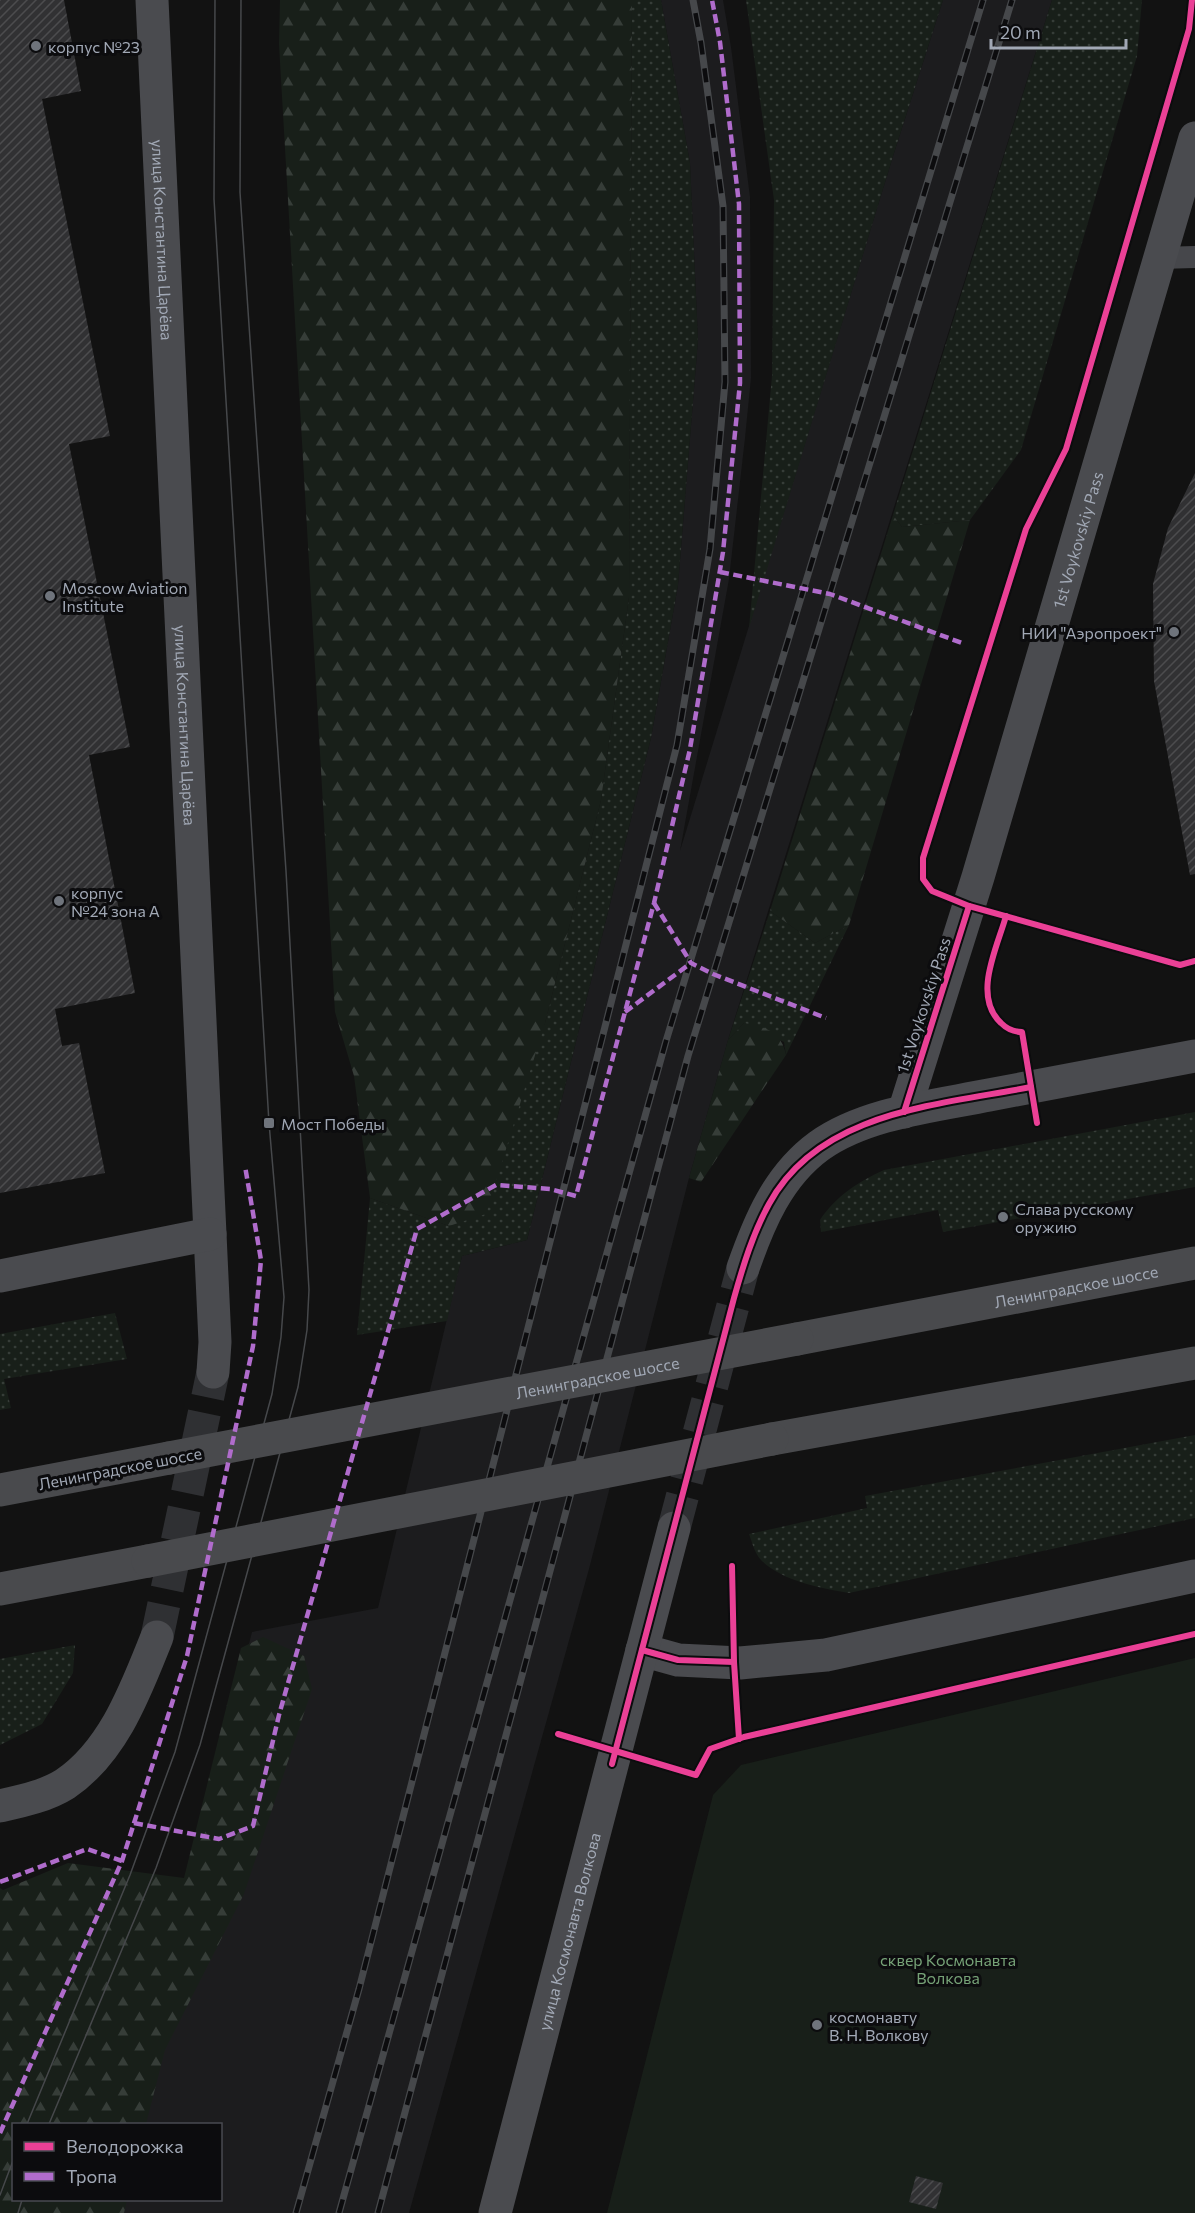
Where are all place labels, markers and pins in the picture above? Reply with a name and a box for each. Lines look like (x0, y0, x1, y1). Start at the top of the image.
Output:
place label: корпус №23 (48, 37, 140, 56)
marker: корпус №23 (29, 39, 43, 53)
place label: Moscow Aviation Institute (62, 578, 188, 615)
marker: Moscow Aviation Institute (43, 589, 57, 603)
place label: НИИ "Аэропроект" (1021, 623, 1162, 642)
marker: НИИ "Аэропроект" (1167, 625, 1181, 639)
place label: корпус №24 зона А (71, 883, 160, 920)
marker: корпус №24 зона А (52, 894, 66, 908)
place label: Мост Победы (281, 1114, 385, 1133)
marker: Мост Победы (262, 1116, 276, 1130)
place label: Слава русскому оружию (1015, 1199, 1134, 1236)
marker: Слава русскому оружию (996, 1210, 1010, 1224)
place label: космонавту В. Н. Волкову (829, 2007, 929, 2044)
marker: космонавту В. Н. Волкову (810, 2018, 824, 2032)

